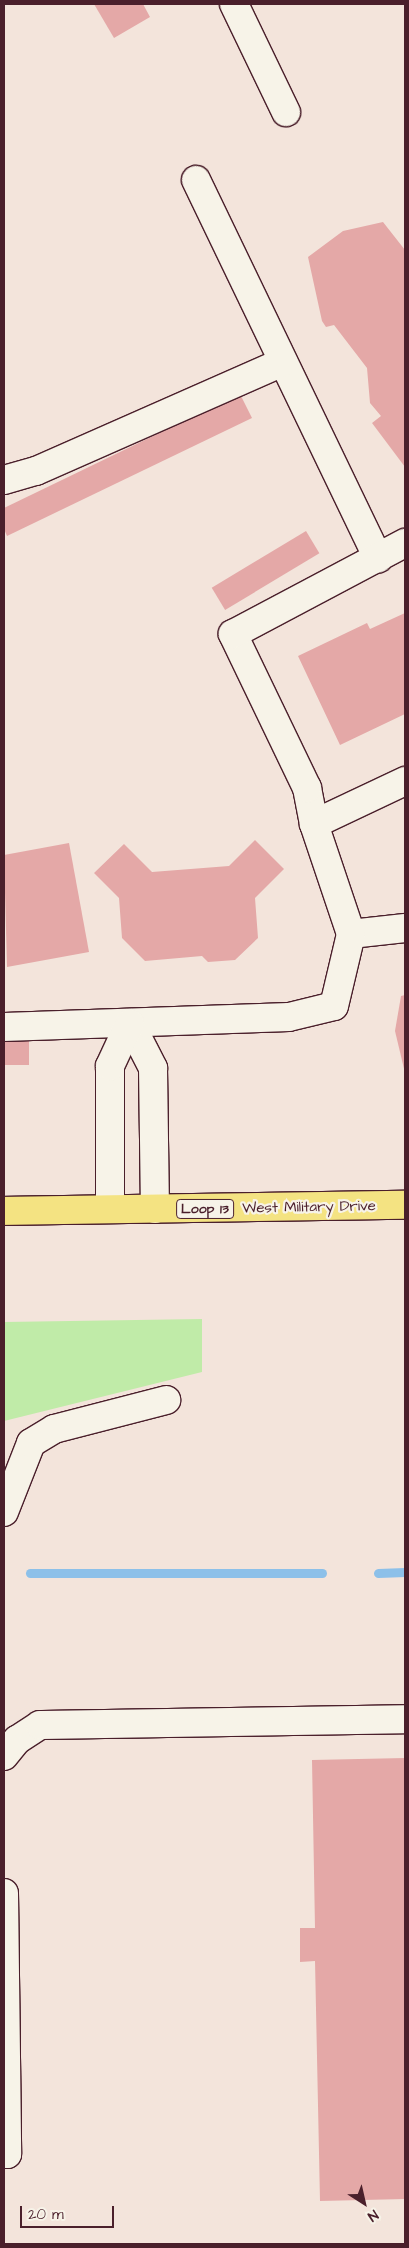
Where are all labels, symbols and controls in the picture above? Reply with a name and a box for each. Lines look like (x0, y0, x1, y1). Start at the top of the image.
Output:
street label: West Military Drive (242, 1197, 376, 1217)
road number: Loop 13 (175, 1198, 235, 1220)
north arrow (339, 2178, 389, 2228)
scale bar (22, 2196, 116, 2228)
text: 20 m (28, 2204, 64, 2225)
text: N (363, 2205, 382, 2226)

